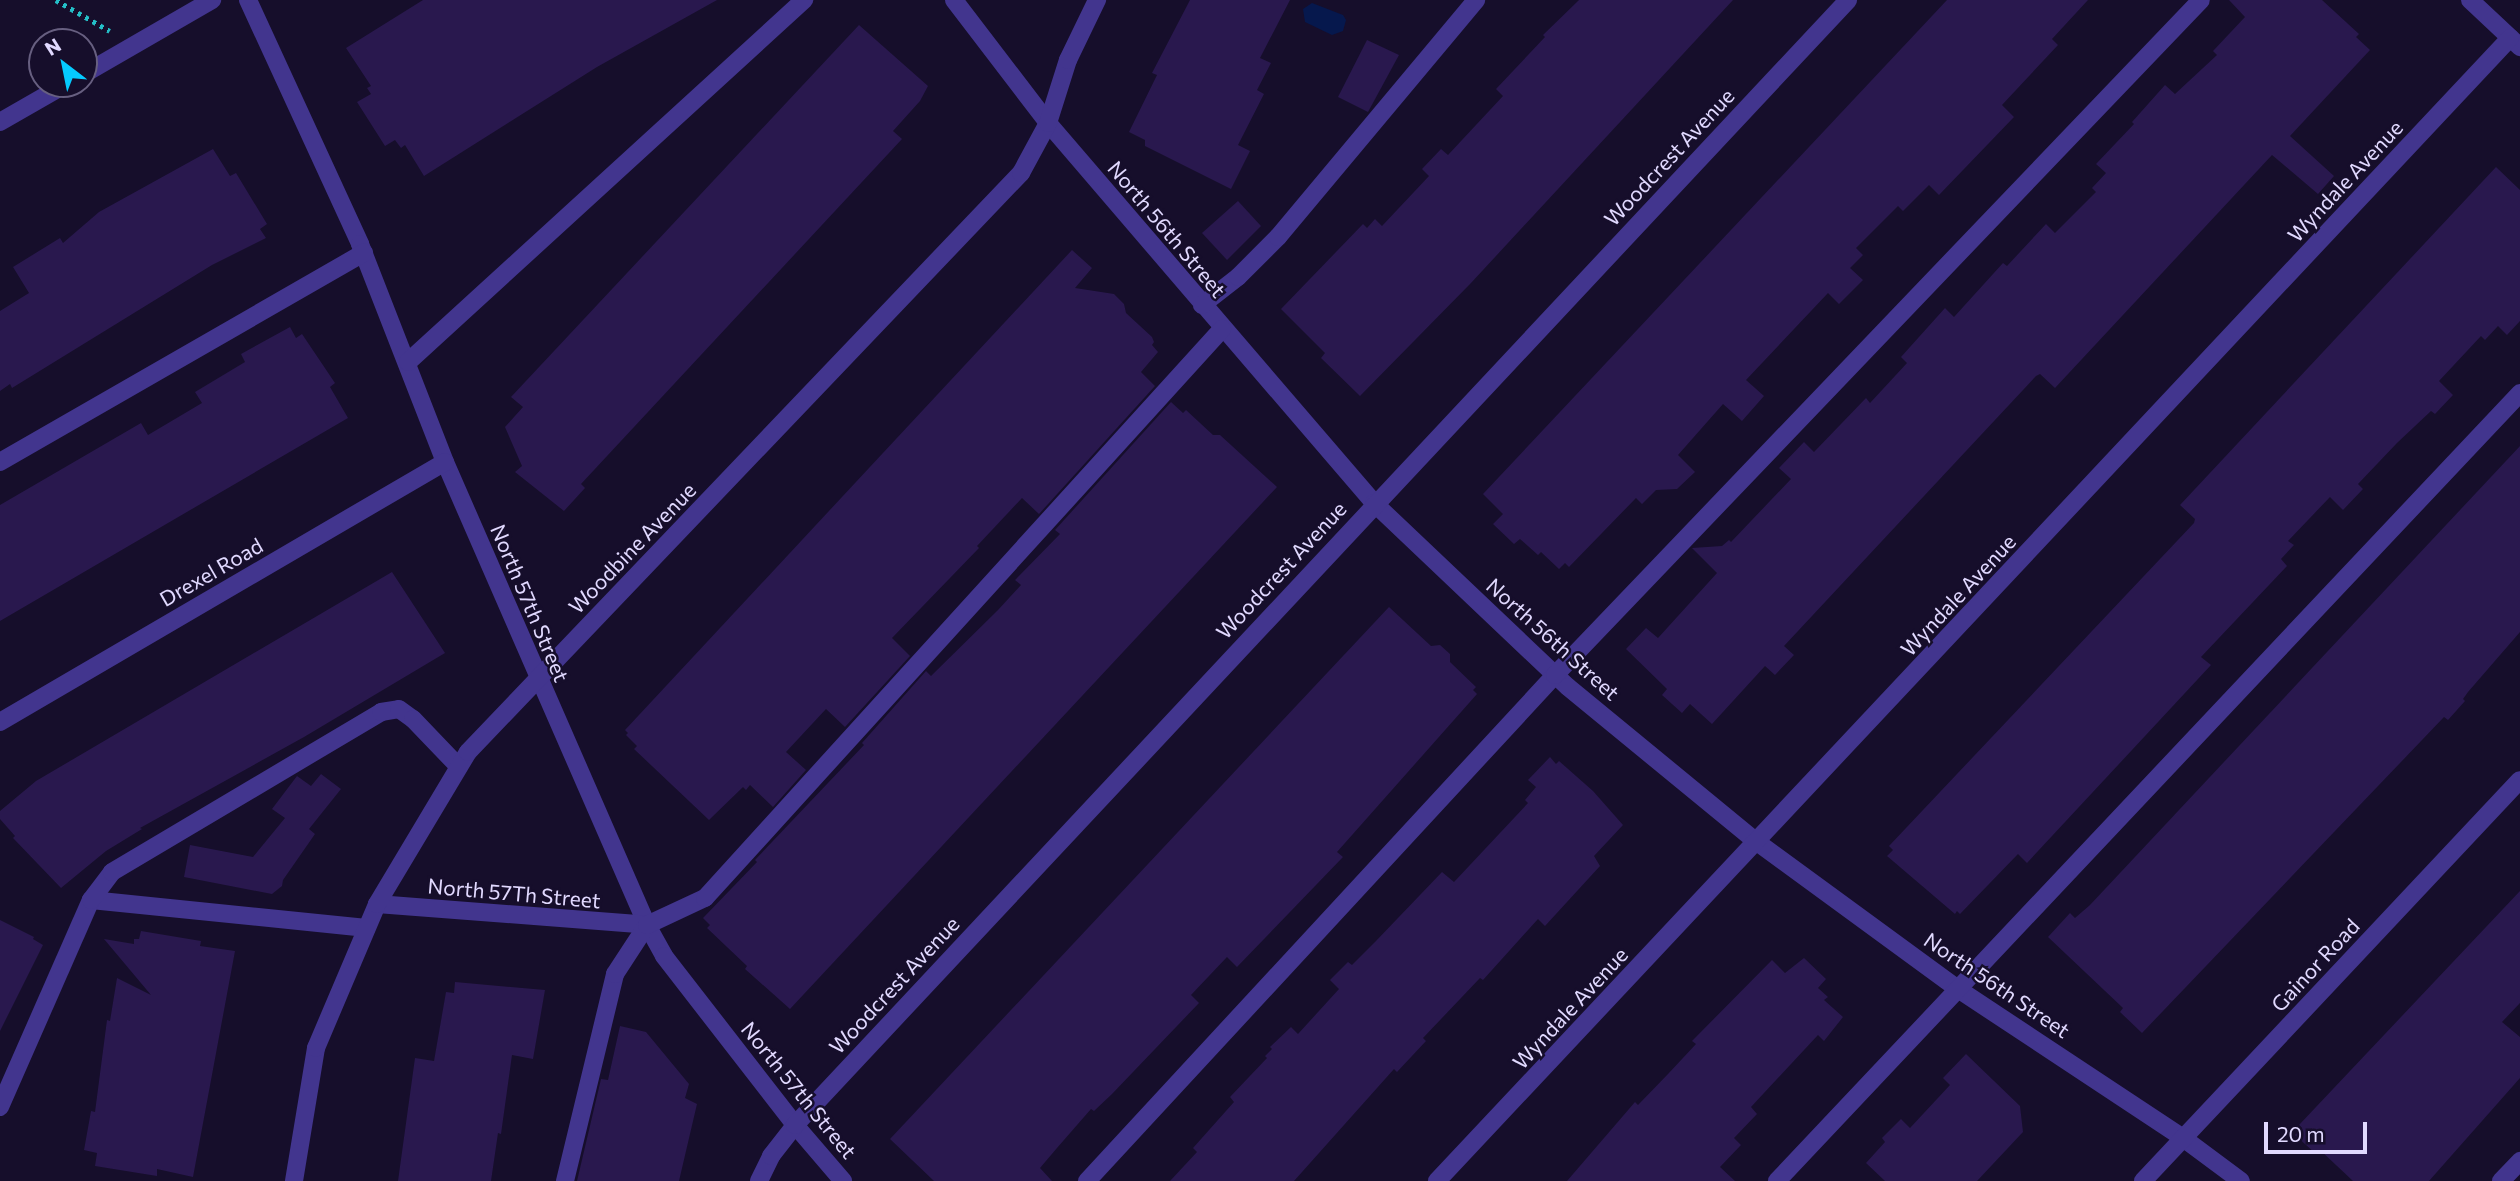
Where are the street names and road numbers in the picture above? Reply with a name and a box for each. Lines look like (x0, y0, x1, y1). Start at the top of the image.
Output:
street label: Woodcrest Avenue (1599, 83, 1739, 231)
street label: Wyndale Avenue (2282, 115, 2408, 247)
street label: North 56th Street (1103, 156, 1231, 302)
street label: Woodbine Avenue (563, 477, 701, 619)
street label: Woodcrest Avenue (1211, 496, 1351, 644)
street label: North 57th Street (485, 520, 575, 686)
street label: Wyndale Avenue (1895, 529, 2021, 661)
street label: Drexel Road (155, 532, 267, 612)
street label: North 56th Street (1481, 573, 1625, 705)
street label: North 57Th Street (427, 873, 601, 913)
street label: Woodcrest Avenue (824, 911, 964, 1059)
street label: Gainor Road (2266, 913, 2364, 1017)
street label: North 56th Street (1919, 927, 2075, 1043)
street label: Wyndale Avenue (1507, 942, 1633, 1074)
street label: North 57th Street (736, 1017, 862, 1163)

